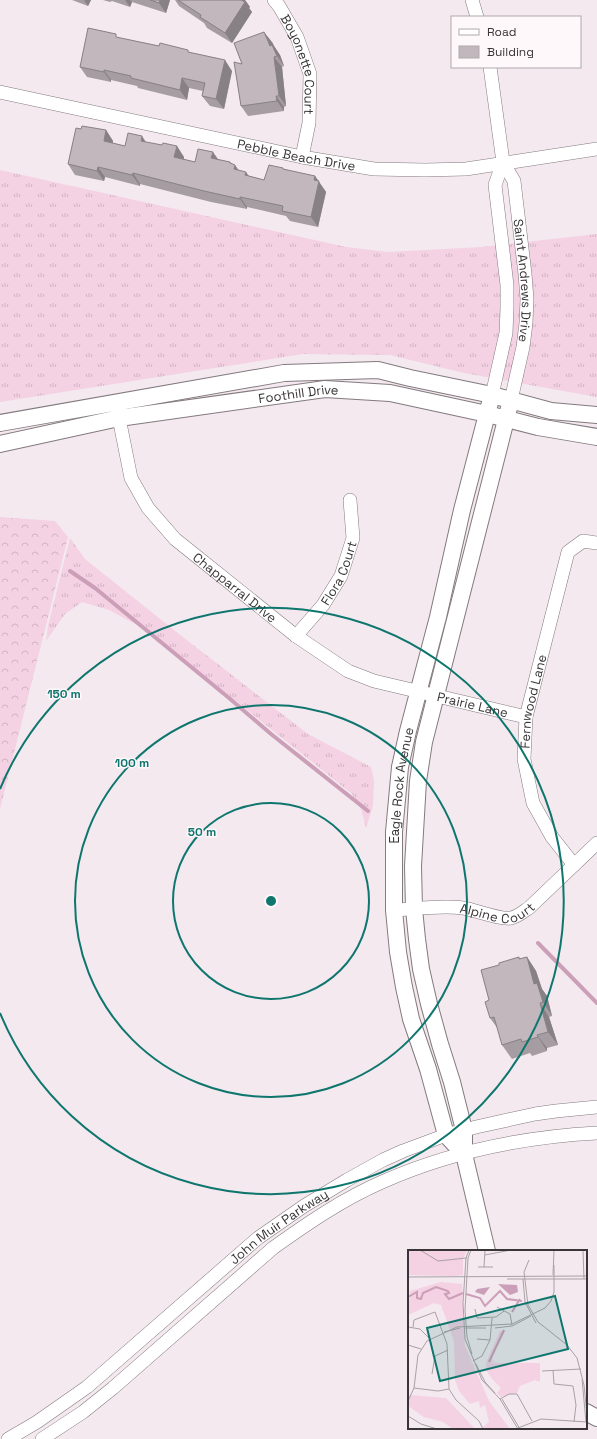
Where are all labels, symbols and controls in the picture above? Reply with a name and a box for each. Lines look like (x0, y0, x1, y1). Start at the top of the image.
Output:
street label: Boyonette Court (277, 11, 319, 115)
legend (451, 16, 581, 68)
text: Road (487, 24, 516, 40)
text: Building (487, 44, 534, 60)
street label: Pebble Beach Drive (236, 135, 357, 174)
street label: Saint Andrews Drive (510, 218, 536, 343)
street label: Foothill Drive (257, 380, 339, 407)
street label: Flora Court (316, 539, 360, 608)
street label: Chapparral Drive (190, 548, 281, 626)
street label: Fernwood Lane (516, 652, 550, 749)
text: 150 m (47, 686, 81, 702)
street label: Prairie Lane (435, 688, 510, 721)
street label: Eagle Rock Avenue (386, 726, 417, 844)
text: 100 m (115, 755, 149, 771)
text: 50 m (188, 824, 216, 840)
centre of rings (264, 894, 278, 908)
street label: Alpine Court (459, 899, 538, 927)
street label: John Muir Parkway (226, 1185, 331, 1268)
inset map (408, 1250, 587, 1429)

